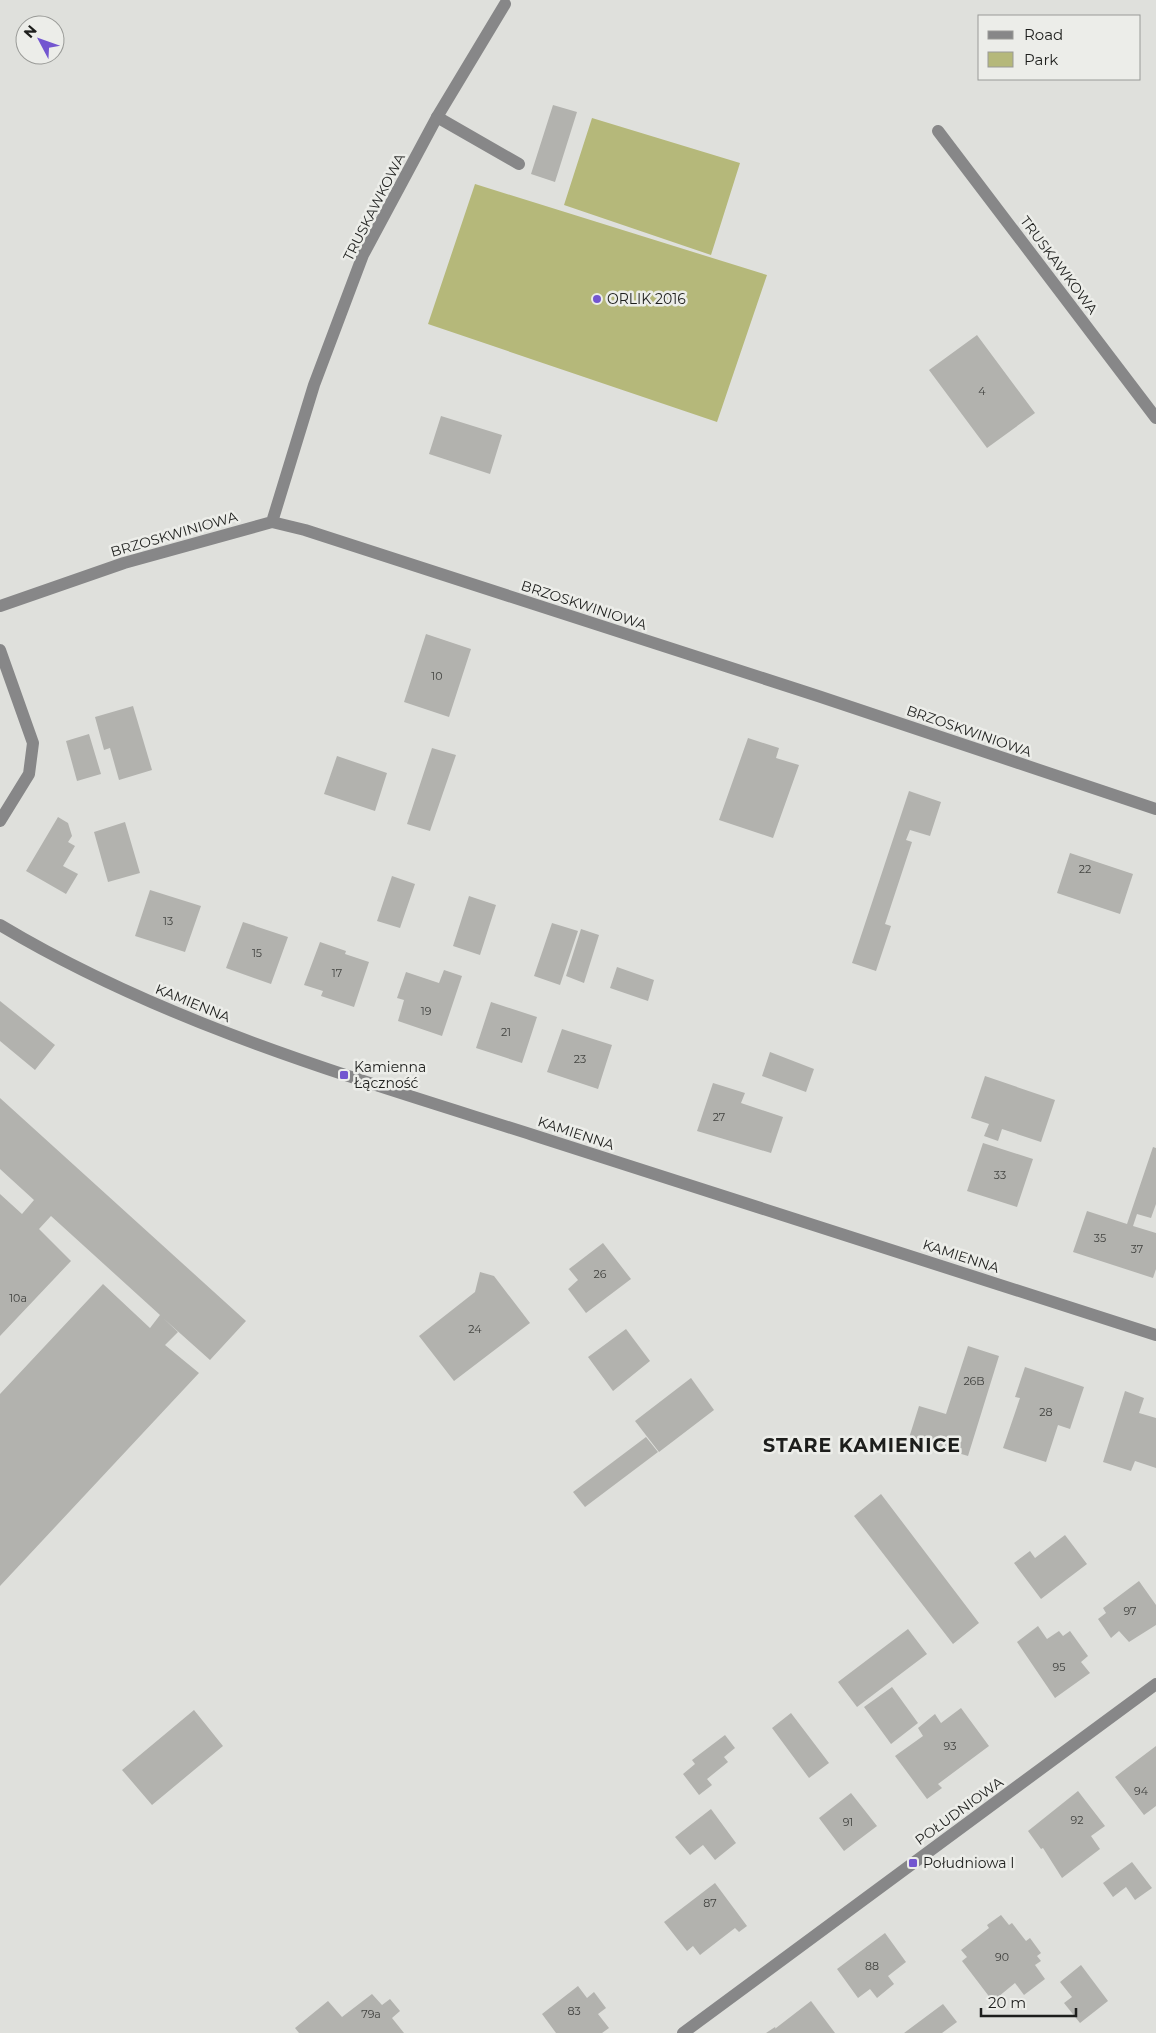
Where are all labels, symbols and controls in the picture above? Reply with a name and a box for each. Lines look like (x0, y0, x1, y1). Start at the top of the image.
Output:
north arrow (15, 15, 65, 65)
legend (978, 15, 1141, 80)
text: N (20, 21, 41, 42)
text: Road (1024, 25, 1063, 44)
text: Park (1024, 50, 1058, 69)
street label: TRUSKAWKOWA (339, 149, 409, 264)
street label: TRUSKAWKOWA (1016, 212, 1102, 318)
place label: ORLIK 2016 (607, 290, 686, 308)
marker: ORLIK 2016 (591, 293, 603, 305)
house number: 4 (978, 384, 986, 398)
street label: BRZOSKWINIOWA (108, 507, 240, 561)
street label: BRZOSKWINIOWA (519, 576, 650, 634)
house number: 10 (431, 669, 443, 683)
street label: BRZOSKWINIOWA (904, 701, 1035, 761)
house number: 22 (1079, 862, 1091, 876)
house number: 13 (163, 914, 173, 928)
house number: 15 (252, 946, 262, 960)
house number: 17 (332, 966, 342, 980)
street label: KAMIENNA (153, 980, 234, 1027)
house number: 19 (421, 1004, 432, 1018)
house number: 21 (501, 1025, 511, 1039)
house number: 23 (574, 1052, 586, 1066)
place label: Kamienna Łączność (354, 1058, 426, 1092)
marker: Kamienna Łączność (338, 1069, 350, 1081)
house number: 27 (713, 1110, 725, 1124)
street label: KAMIENNA (535, 1112, 617, 1154)
house number: 33 (994, 1168, 1006, 1182)
house number: 35 (1094, 1231, 1106, 1245)
street label: KAMIENNA (920, 1235, 1002, 1277)
house number: 37 (1131, 1242, 1143, 1256)
house number: 26 (594, 1267, 607, 1281)
house number: 10a (9, 1291, 27, 1305)
house number: 24 (468, 1322, 482, 1336)
house number: 26B (963, 1374, 985, 1388)
house number: 28 (1039, 1405, 1053, 1419)
district label: STARE KAMIENICE (763, 1434, 961, 1457)
house number: 97 (1123, 1604, 1137, 1618)
house number: 95 (1053, 1660, 1065, 1674)
house number: 93 (944, 1739, 956, 1753)
street label: POŁUDNIOWA (911, 1772, 1007, 1849)
house number: 94 (1134, 1784, 1149, 1798)
house number: 92 (1071, 1813, 1083, 1827)
house number: 91 (843, 1815, 853, 1829)
place label: Południowa I (923, 1854, 1014, 1872)
marker: Południowa I (907, 1857, 919, 1869)
house number: 87 (703, 1896, 717, 1910)
house number: 90 (995, 1950, 1009, 1964)
house number: 88 (865, 1959, 879, 1973)
scale bar (981, 1986, 1076, 2018)
text: 20 m (988, 1993, 1026, 2012)
house number: 83 (567, 2004, 581, 2018)
house number: 79a (361, 2007, 381, 2021)

